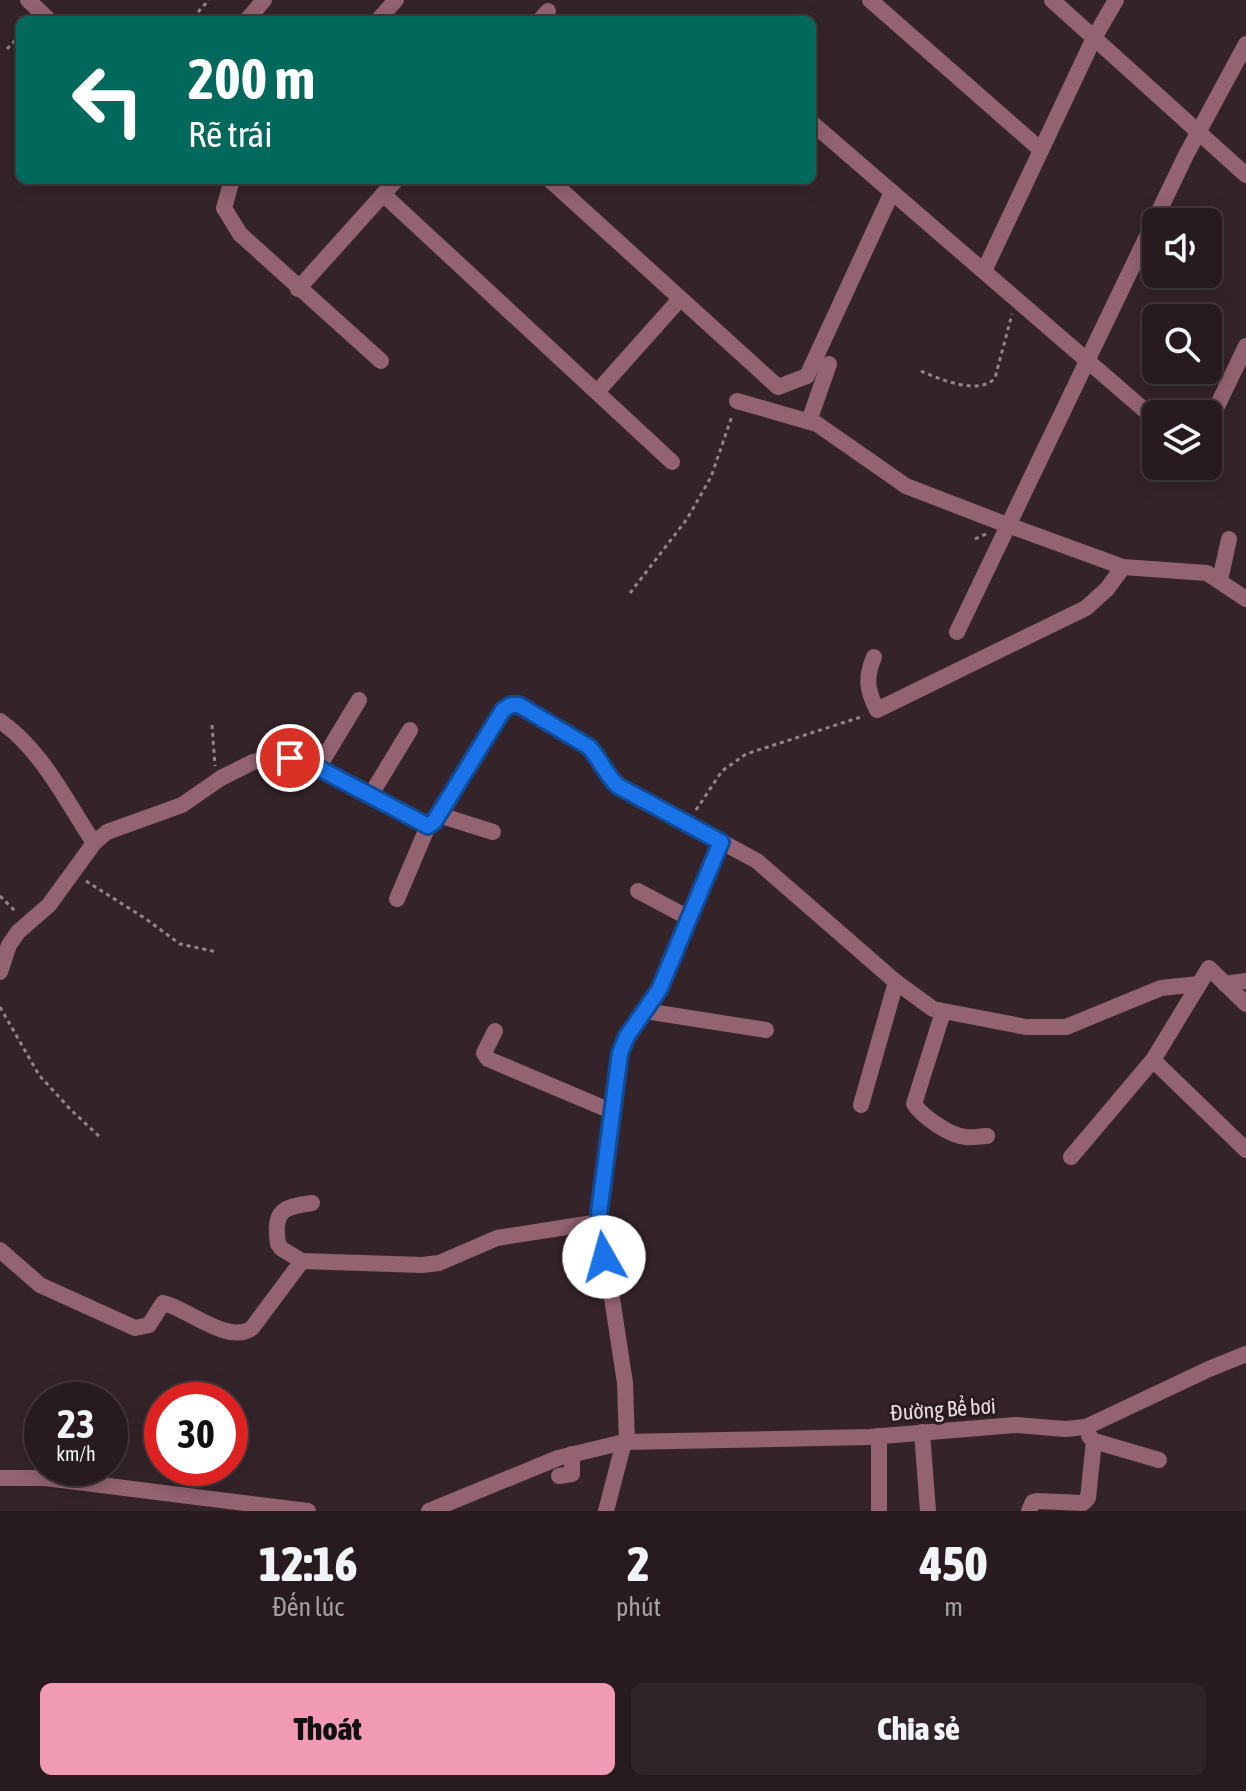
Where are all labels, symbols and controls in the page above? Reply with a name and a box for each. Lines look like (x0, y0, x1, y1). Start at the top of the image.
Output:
text: 200 m (188, 47, 315, 111)
icon: left (56, 48, 160, 152)
text: Rẽ trái (188, 113, 273, 155)
map controls (1142, 208, 1222, 480)
button: sound (1142, 208, 1222, 288)
button: search (1142, 304, 1222, 384)
button: layers (1142, 400, 1222, 480)
pin (256, 724, 324, 792)
icon: arrive (268, 736, 312, 780)
position arrow (562, 1215, 646, 1299)
speed limit sign: 30 (144, 1382, 248, 1486)
street label: Đường Bể bơi (889, 1392, 997, 1426)
text: 23 (57, 1401, 95, 1446)
text: km/h (56, 1442, 96, 1465)
text: 12:16 (259, 1536, 357, 1591)
text: 2 (627, 1536, 650, 1591)
text: 450 (920, 1536, 987, 1591)
text: Đến lúc (272, 1592, 344, 1622)
text: phút (616, 1592, 661, 1622)
text: m (944, 1592, 963, 1622)
button: Thoát (40, 1683, 615, 1775)
button: Chia sẻ (631, 1683, 1206, 1775)

